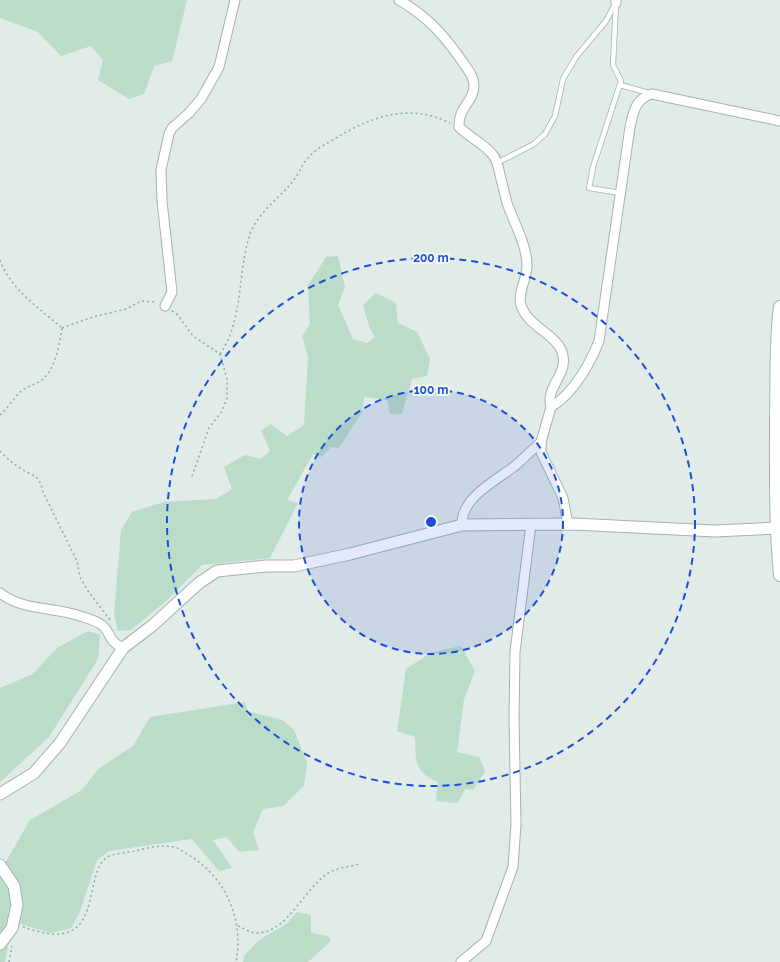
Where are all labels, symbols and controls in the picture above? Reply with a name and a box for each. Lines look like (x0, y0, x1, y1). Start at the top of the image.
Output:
text: 200 m (413, 251, 449, 265)
text: 100 m (414, 383, 448, 397)
centre of rings (424, 515, 438, 529)

